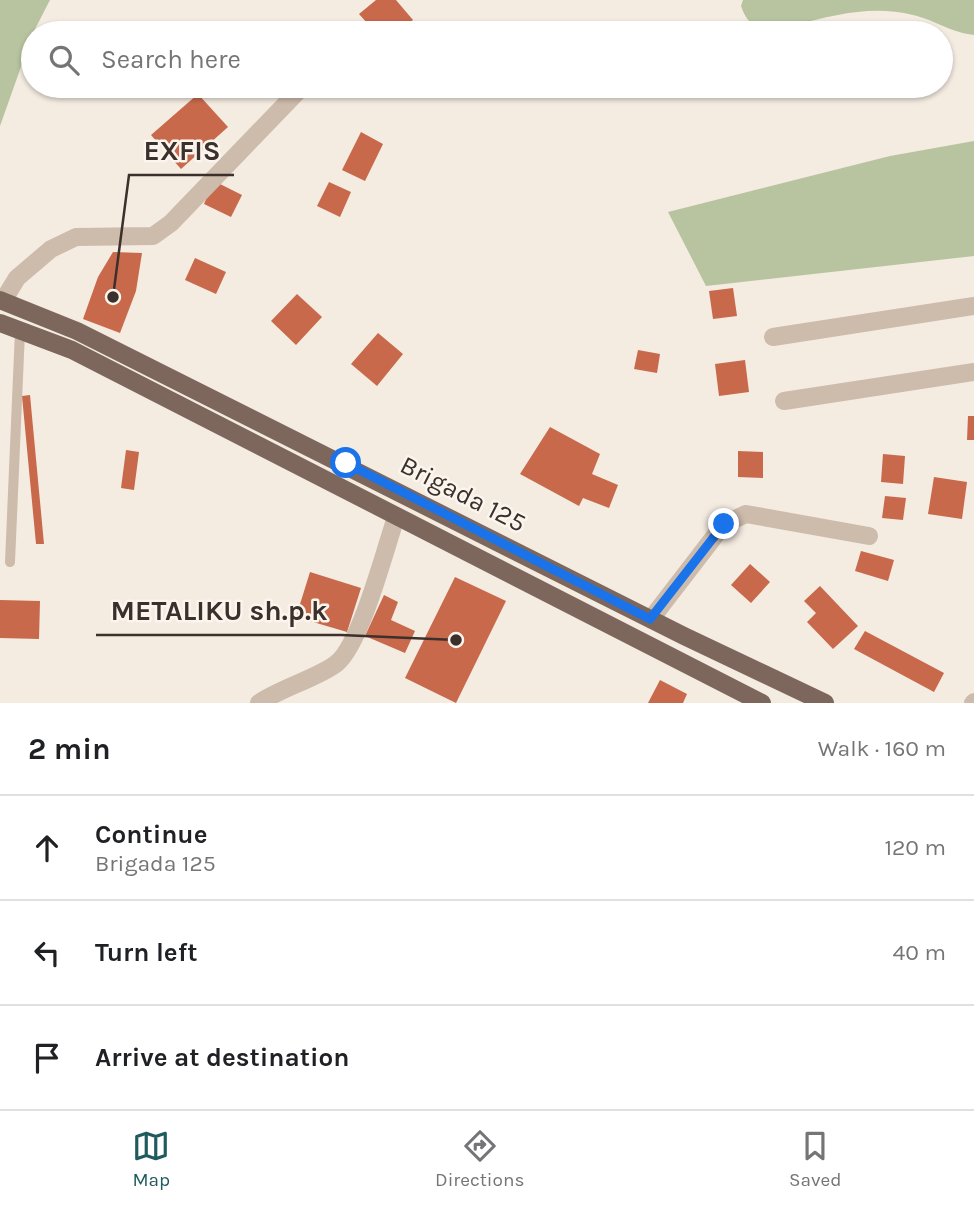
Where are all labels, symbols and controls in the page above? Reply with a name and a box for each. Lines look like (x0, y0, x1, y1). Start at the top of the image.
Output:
search box (21, 21, 953, 98)
icon: search (45, 41, 83, 79)
text: Search here (101, 44, 241, 75)
callout: EXFIS (129, 126, 234, 175)
text: EXFIS (143, 134, 221, 167)
route start (330, 447, 361, 478)
street label: Brigada 125 (395, 449, 531, 539)
route end (708, 508, 739, 539)
callout: METALIKU sh.p.k (96, 586, 341, 635)
text: METALIKU sh.p.k (110, 594, 328, 627)
text: 2 min (28, 731, 111, 767)
text: Walk · 160 m (818, 735, 946, 762)
text: Continue (95, 819, 207, 850)
icon: ahead (28, 829, 66, 867)
text: 120 m (884, 834, 946, 861)
text: Brigada 125 (95, 850, 216, 877)
icon: left (28, 934, 66, 972)
text: Turn left (95, 937, 197, 968)
text: 40 m (893, 939, 946, 966)
icon: arrive (28, 1039, 66, 1077)
text: Arrive at destination (95, 1042, 349, 1073)
tab: Map (132, 1127, 170, 1191)
tab: Directions (435, 1127, 524, 1191)
tab: Saved (789, 1127, 842, 1191)

